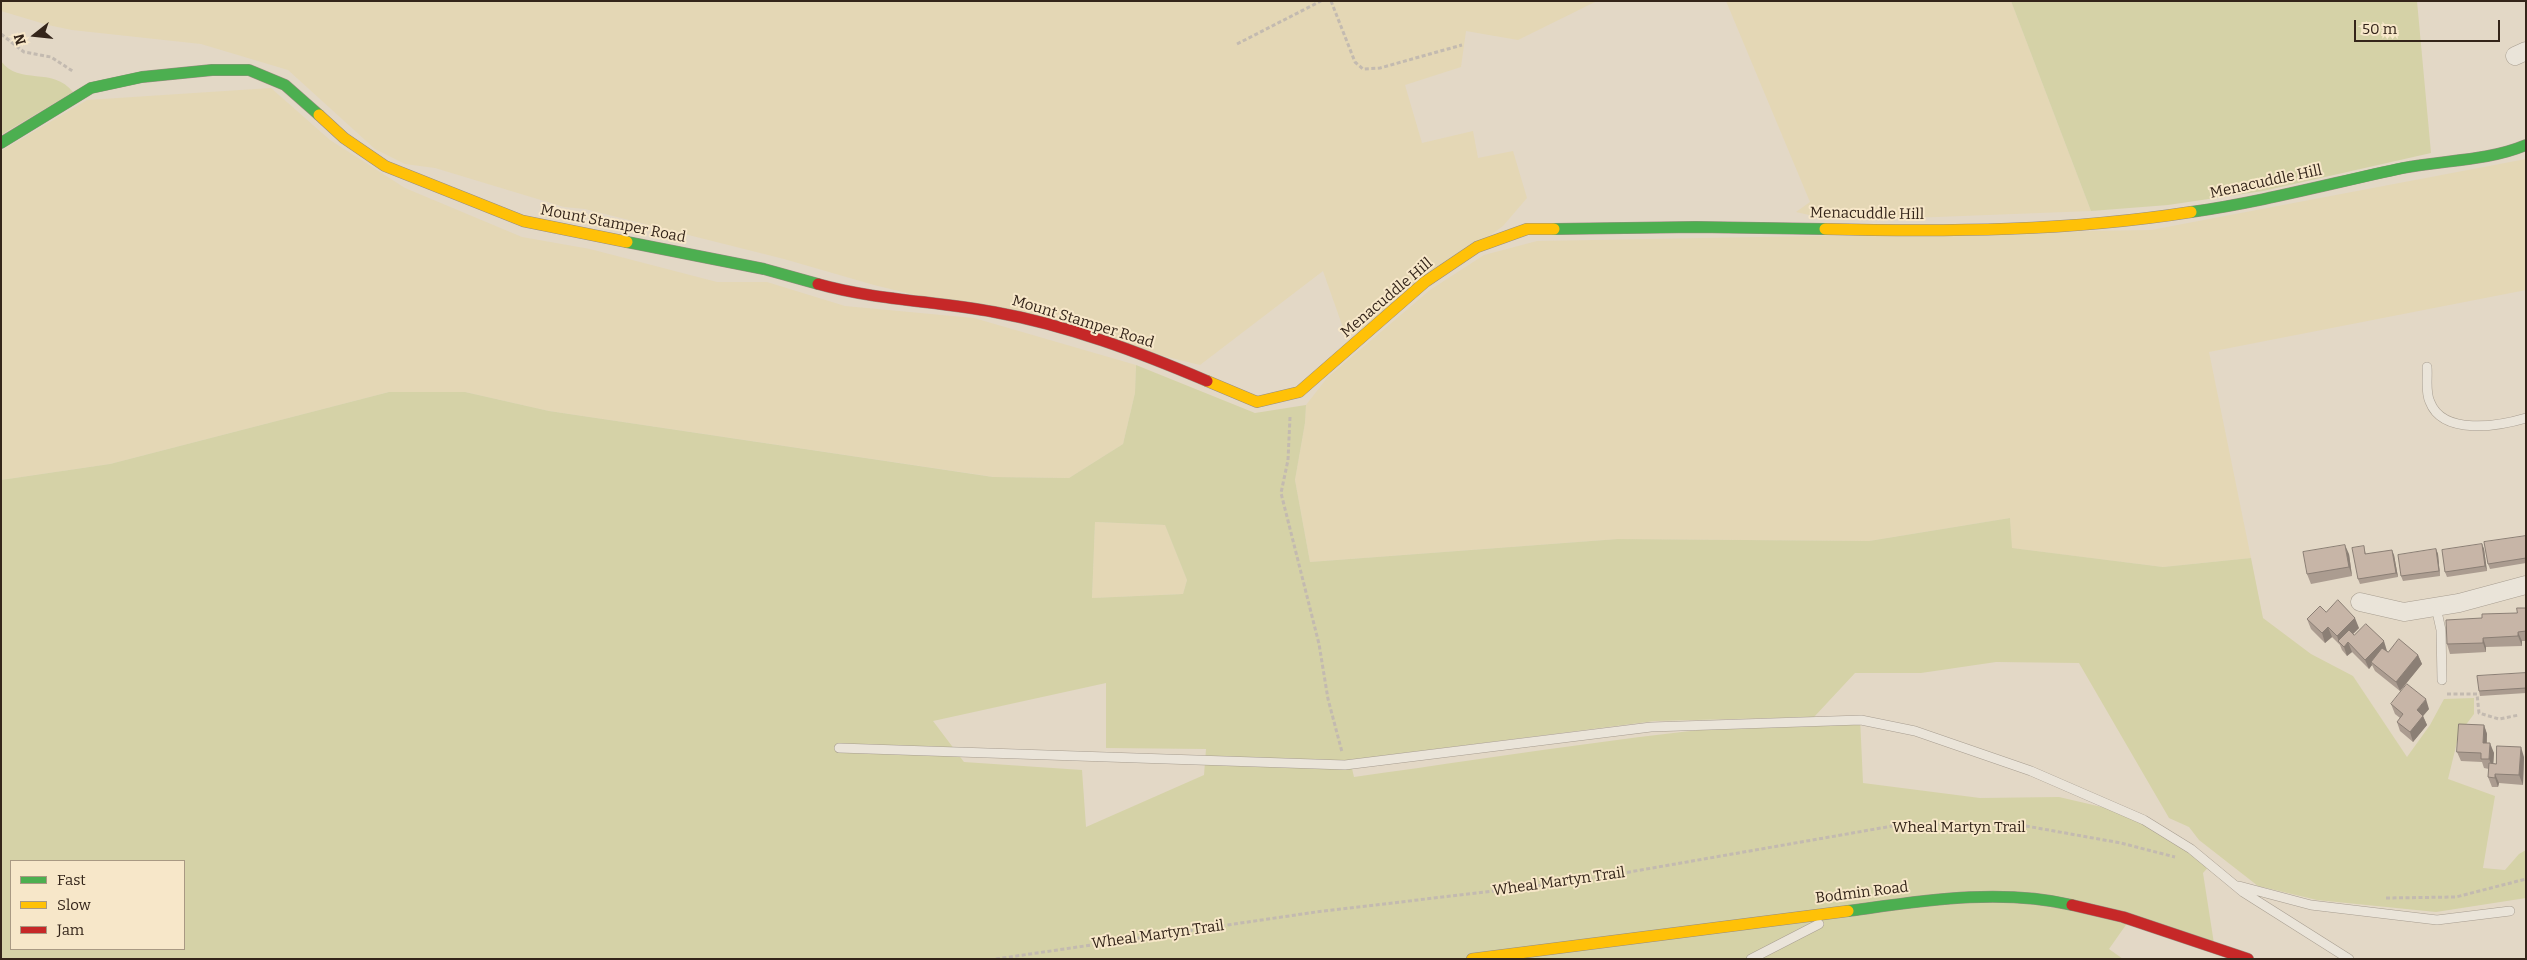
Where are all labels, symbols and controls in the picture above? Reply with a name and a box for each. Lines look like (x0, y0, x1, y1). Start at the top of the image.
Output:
north arrow (10, 10, 60, 60)
scale bar (2357, 10, 2503, 42)
text: 50 m (2362, 20, 2397, 38)
text: N (10, 32, 30, 47)
street label: Menacuddle Hill (2208, 161, 2324, 203)
street label: Mount Stamper Road (539, 201, 687, 247)
street label: Menacuddle Hill (1810, 204, 1924, 224)
street label: Menacuddle Hill (1338, 254, 1436, 342)
street label: Mount Stamper Road (1010, 292, 1156, 352)
street label: Wheal Martyn Trail (1892, 819, 2026, 837)
legend (10, 860, 185, 950)
street label: Wheal Martyn Trail (1492, 864, 1626, 900)
text: Fast (57, 871, 86, 889)
street label: Bodmin Road (1814, 878, 1910, 908)
text: Slow (57, 896, 91, 914)
street label: Wheal Martyn Trail (1091, 917, 1225, 953)
text: Jam (57, 921, 84, 939)

